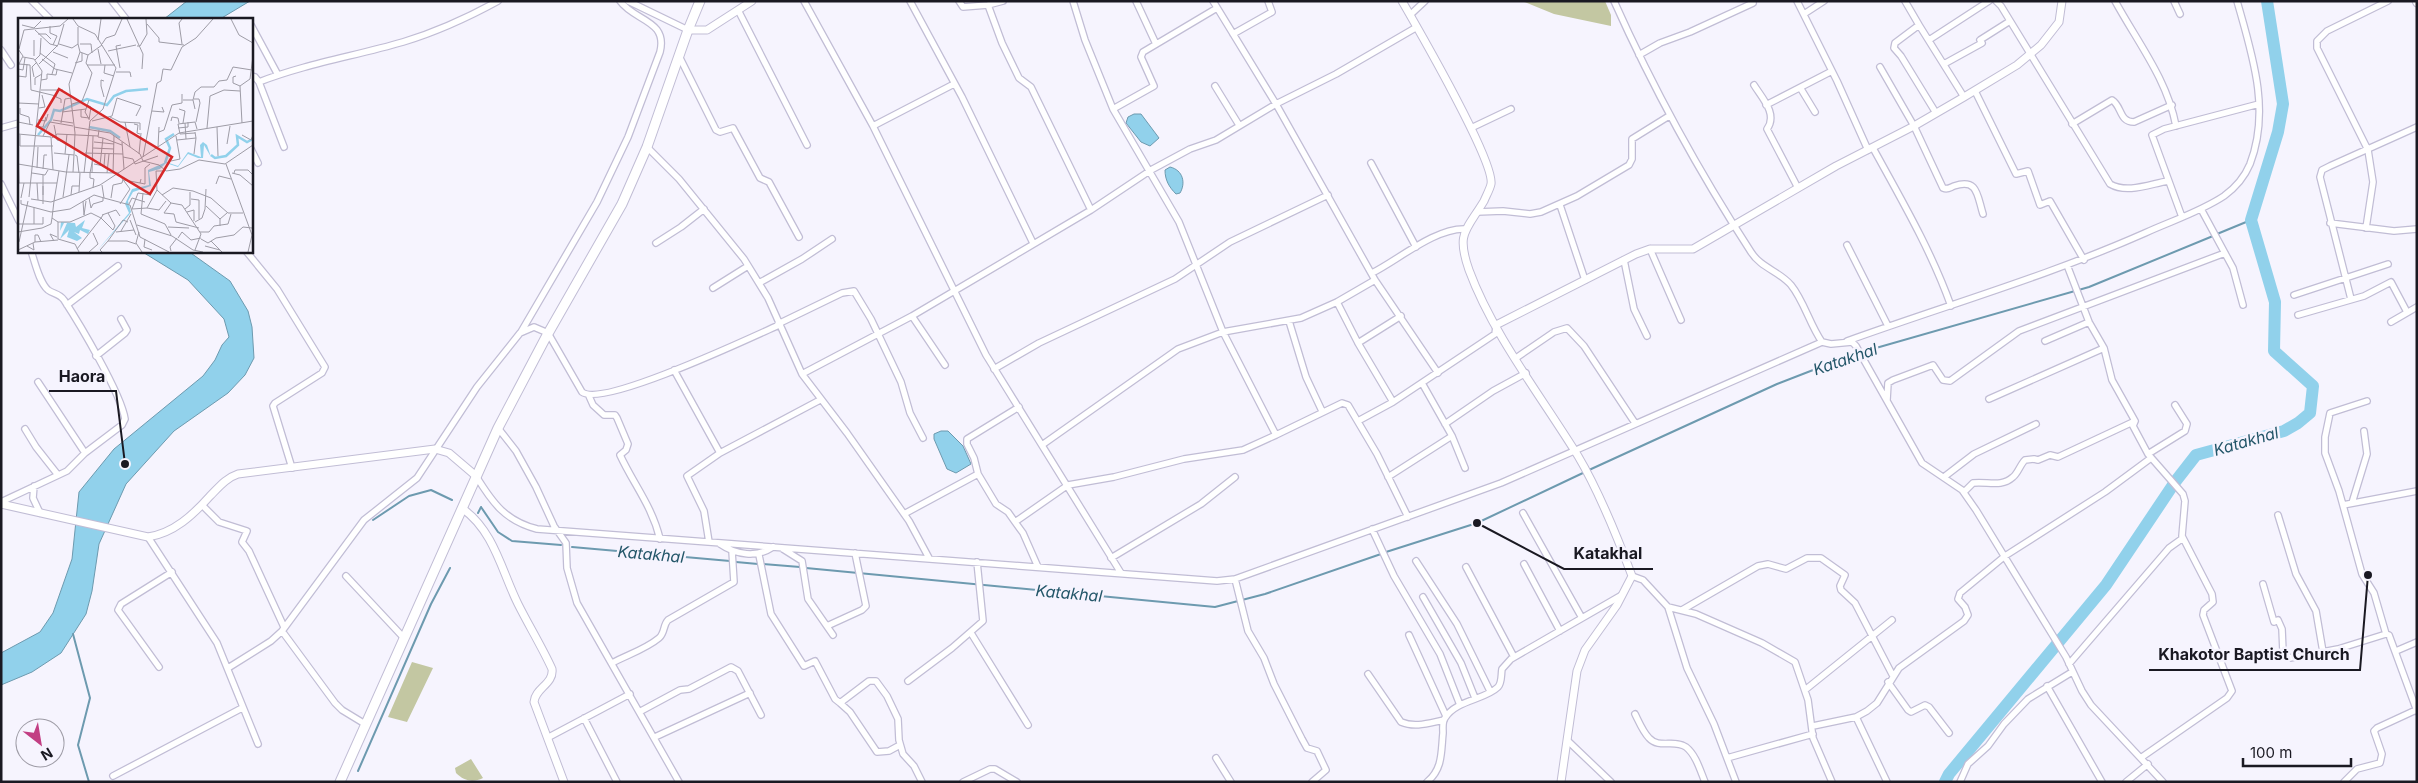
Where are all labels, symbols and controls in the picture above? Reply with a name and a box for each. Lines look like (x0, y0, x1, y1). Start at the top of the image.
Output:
inset map (18, 18, 252, 252)
water label: Katakhal (1810, 339, 1880, 379)
callout: Haora (49, 360, 116, 391)
text: Haora (59, 366, 105, 386)
water label: Katakhal (2211, 422, 2281, 460)
callout: Katakhal (1564, 538, 1653, 569)
water label: Katakhal (617, 541, 685, 567)
text: Katakhal (1574, 543, 1642, 563)
water label: Katakhal (1035, 580, 1103, 606)
callout: Khakotor Baptist Church (2149, 639, 2360, 670)
text: Khakotor Baptist Church (2158, 644, 2350, 664)
north arrow (15, 718, 65, 768)
scale bar (2243, 736, 2350, 768)
text: 100 m (2250, 743, 2292, 762)
text: N (38, 745, 56, 765)

